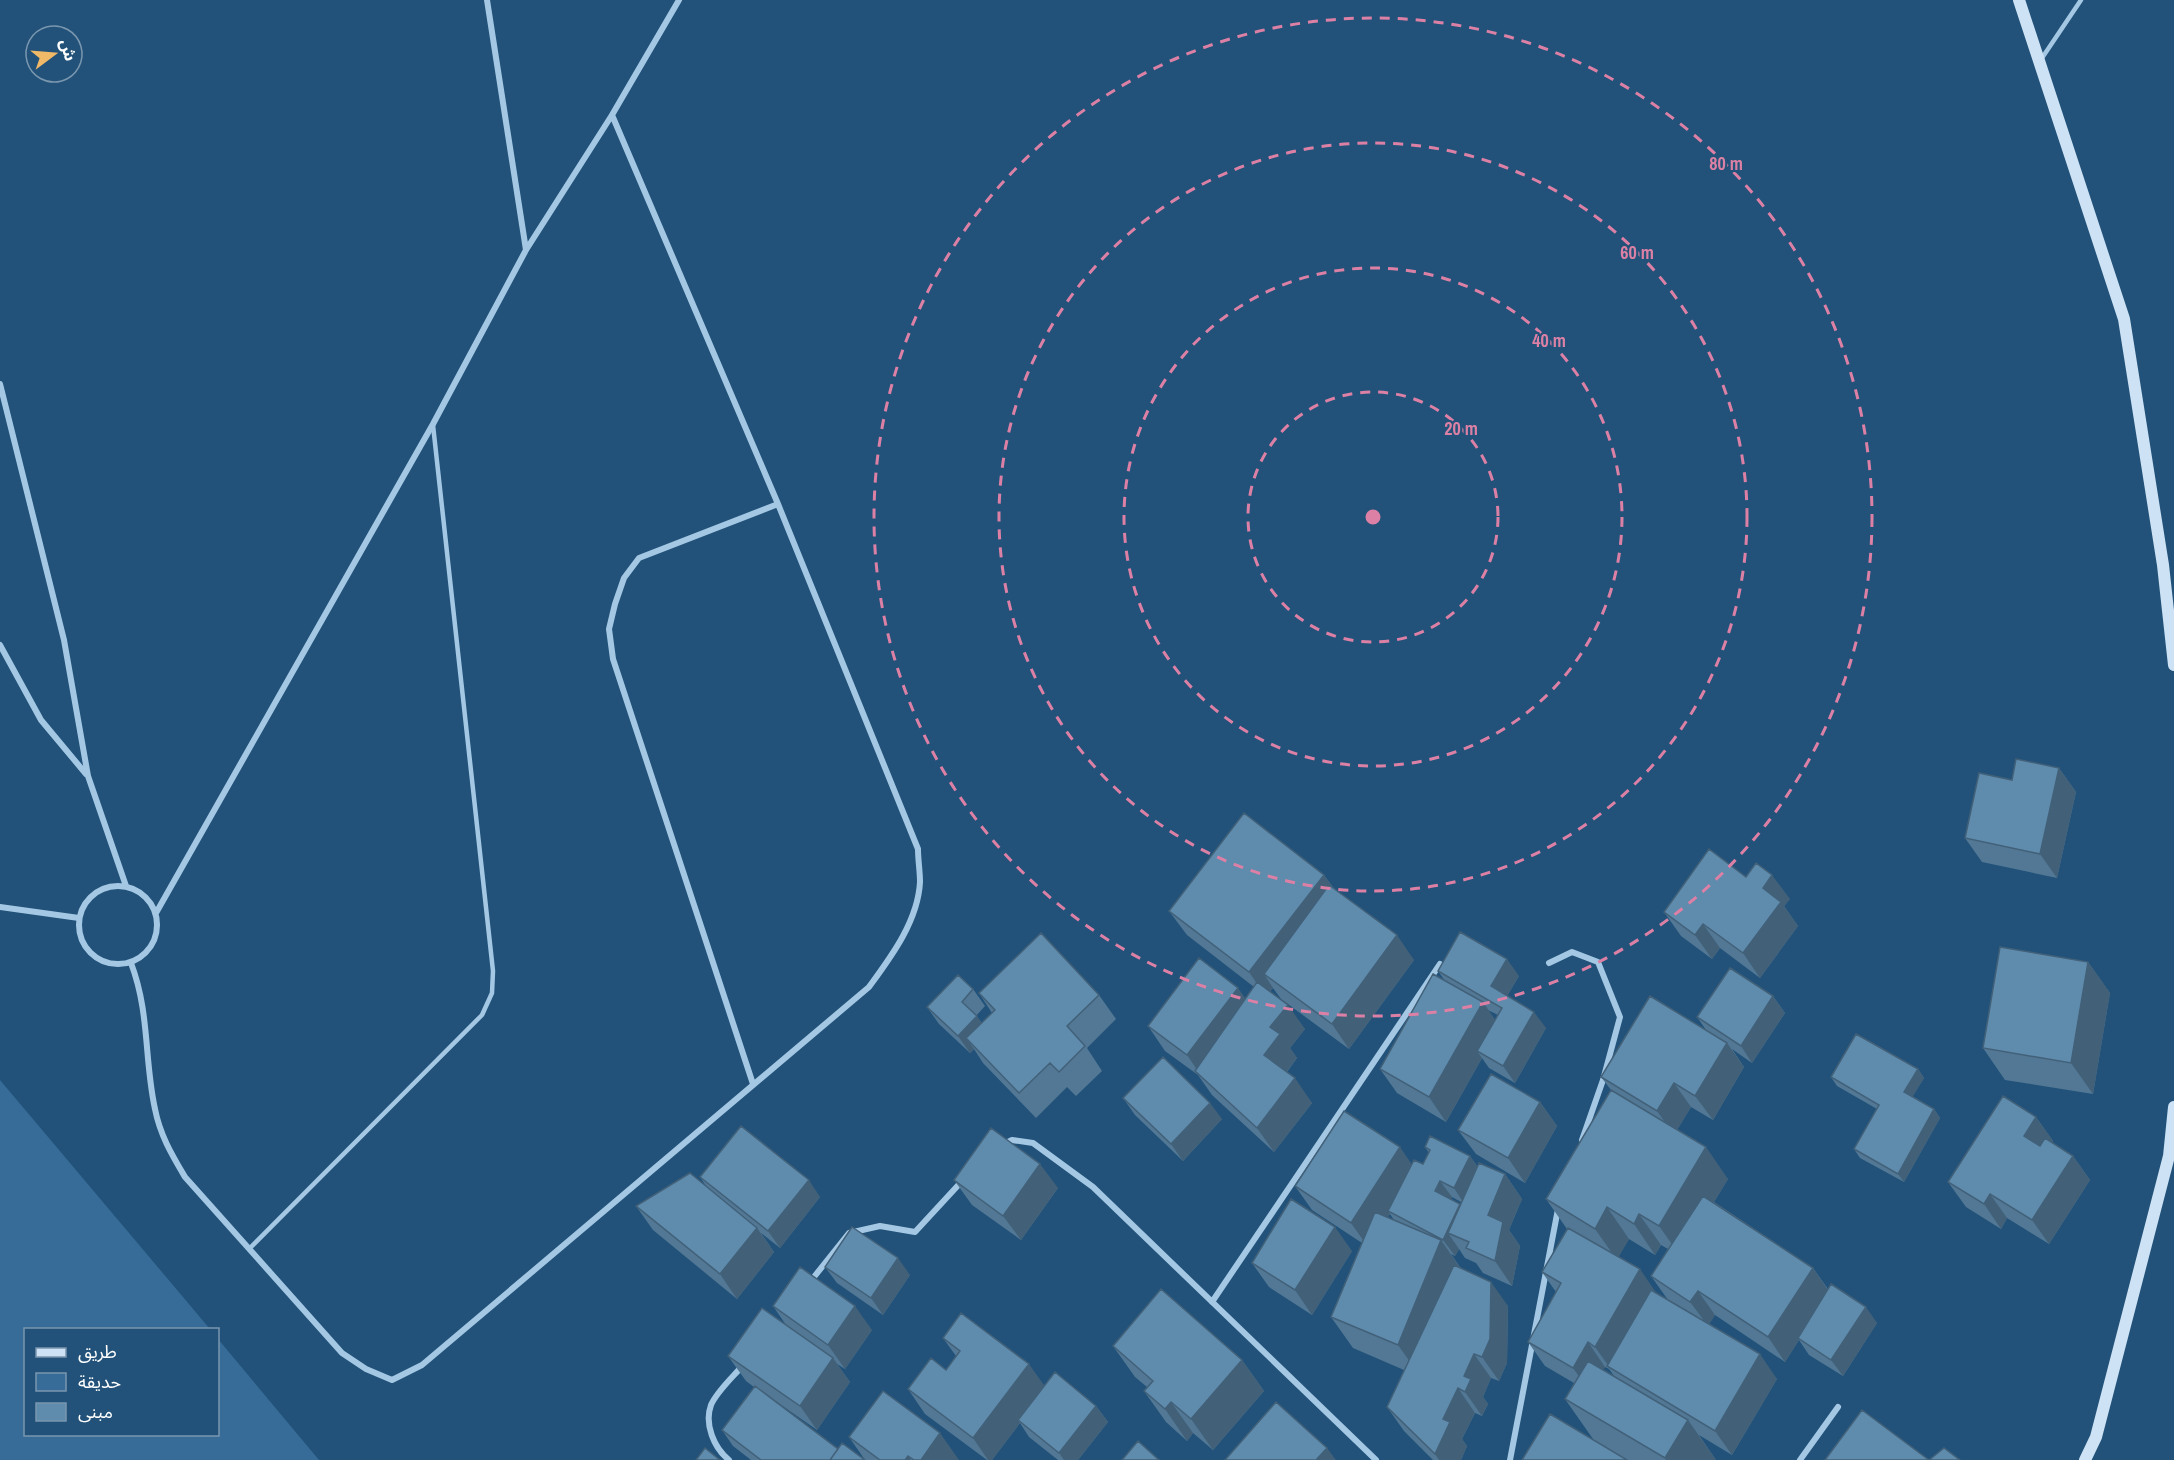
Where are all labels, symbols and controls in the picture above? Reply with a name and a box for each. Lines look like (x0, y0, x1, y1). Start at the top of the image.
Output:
north arrow (24, 24, 84, 84)
text: ش (55, 36, 82, 64)
text: 80 m (1709, 151, 1743, 176)
text: 60 m (1620, 240, 1654, 265)
text: 40 m (1532, 328, 1566, 353)
text: 20 m (1444, 416, 1478, 441)
centre of rings (1363, 507, 1383, 527)
legend (24, 1328, 219, 1436)
text: طريق (78, 1339, 117, 1364)
text: حديقة (78, 1369, 121, 1394)
text: مبنى (78, 1399, 113, 1424)

